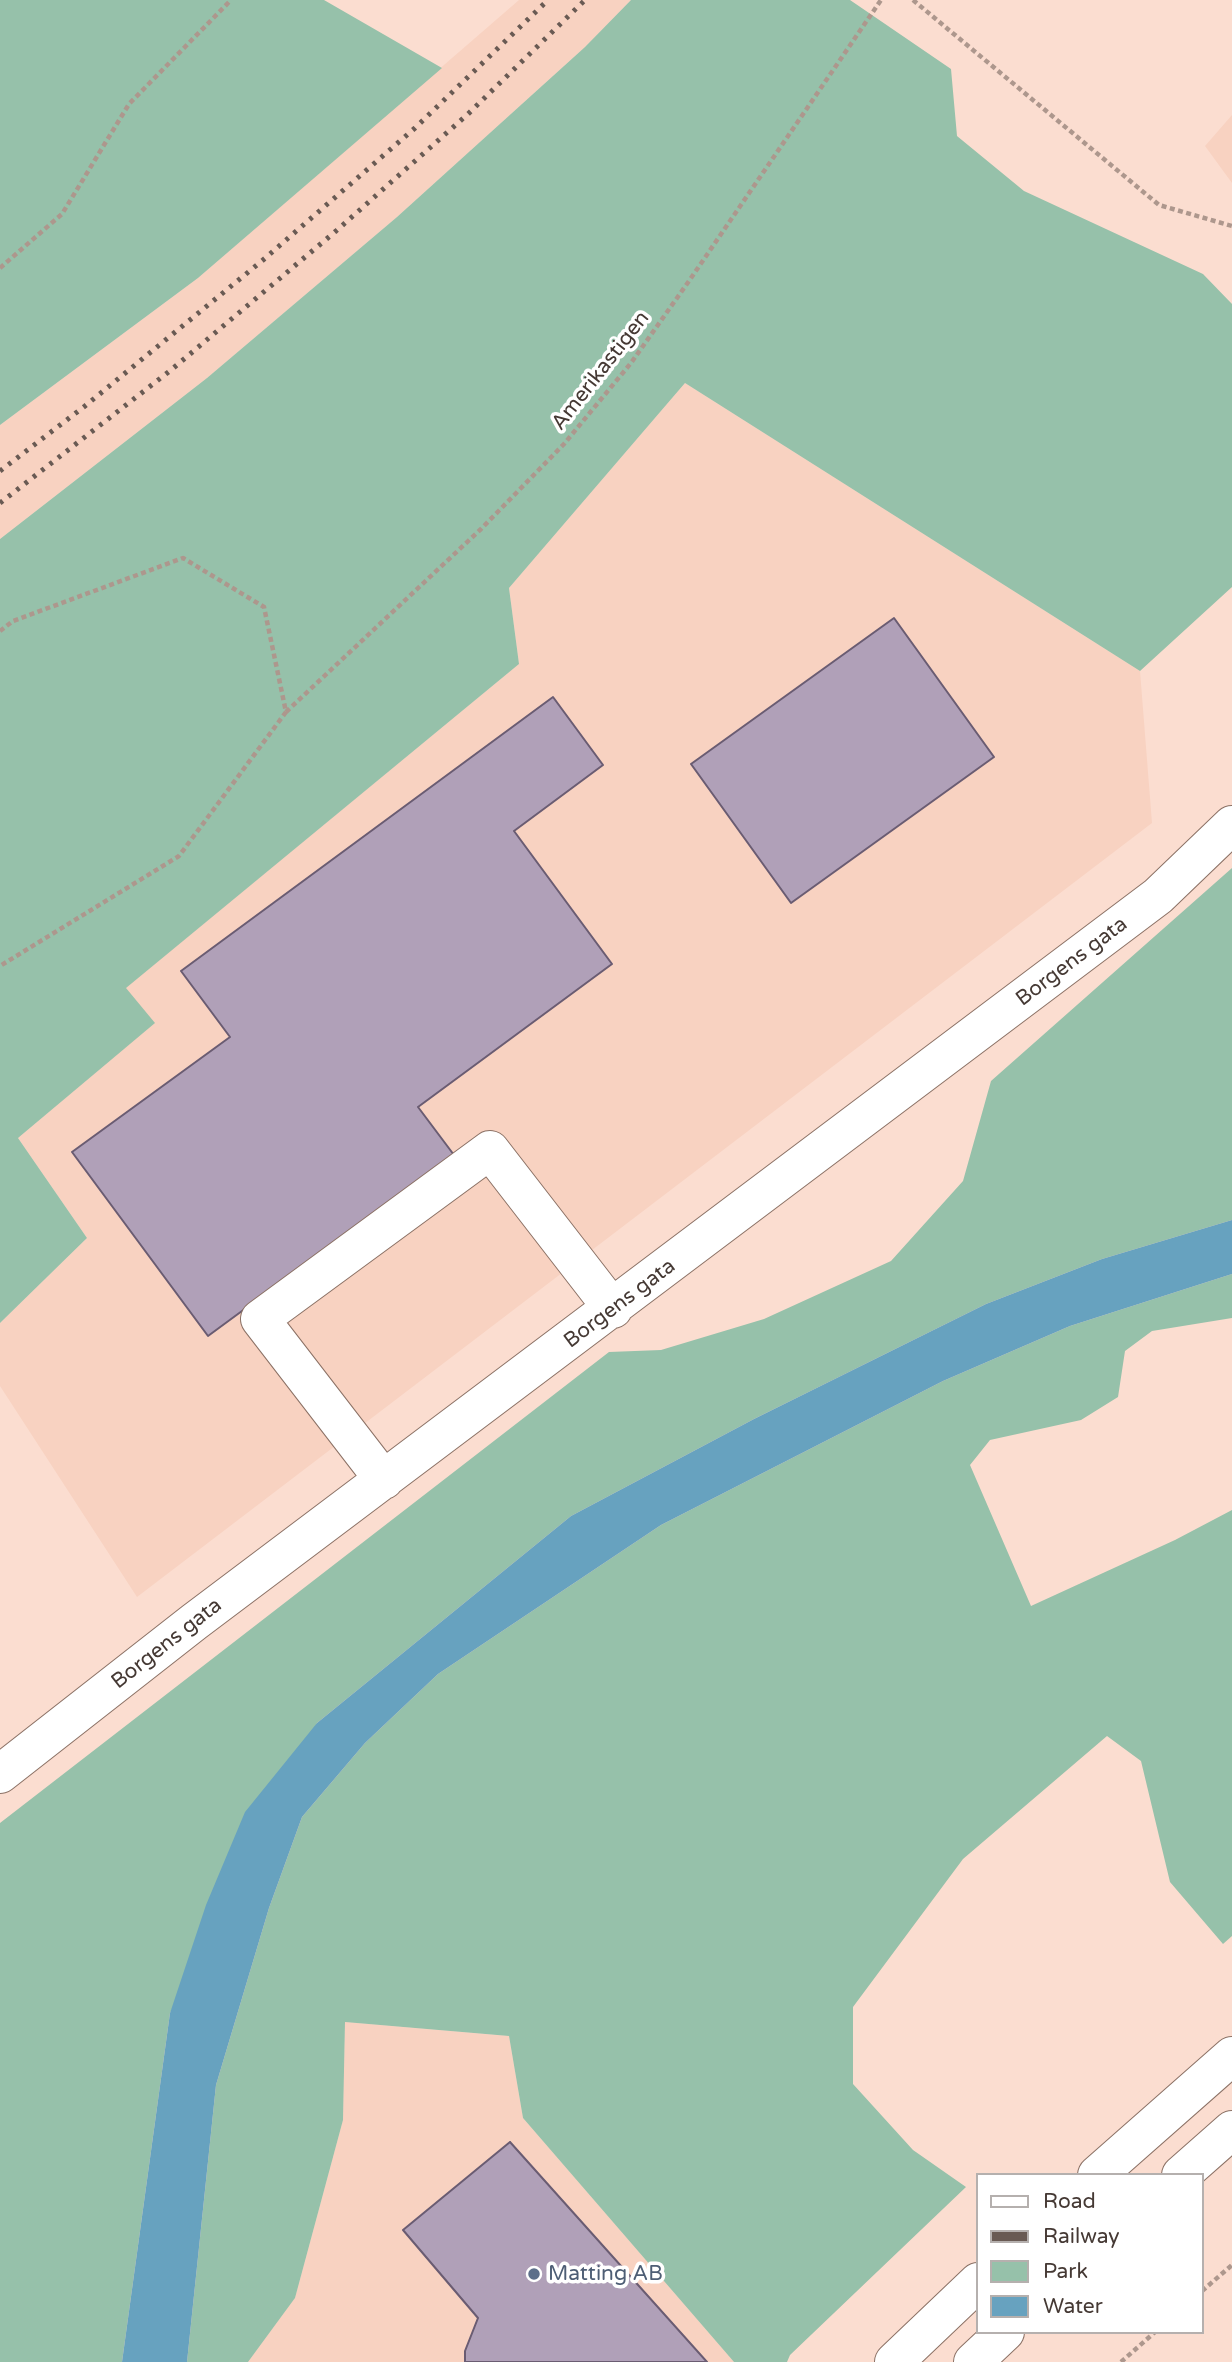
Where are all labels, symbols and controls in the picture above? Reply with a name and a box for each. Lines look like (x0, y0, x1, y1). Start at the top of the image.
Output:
street label: Amerikastigen (547, 306, 655, 436)
street label: Borgens gata (1011, 912, 1133, 1012)
street label: Borgens gata (559, 1254, 681, 1354)
street label: Borgens gata (107, 1593, 227, 1695)
legend (976, 2173, 1204, 2334)
text: Road (1043, 2189, 1096, 2214)
text: Railway (1043, 2224, 1120, 2249)
text: Park (1043, 2259, 1088, 2284)
place label: Matting AB (548, 2261, 663, 2287)
marker: Matting AB (526, 2266, 542, 2282)
text: Water (1043, 2294, 1103, 2319)

